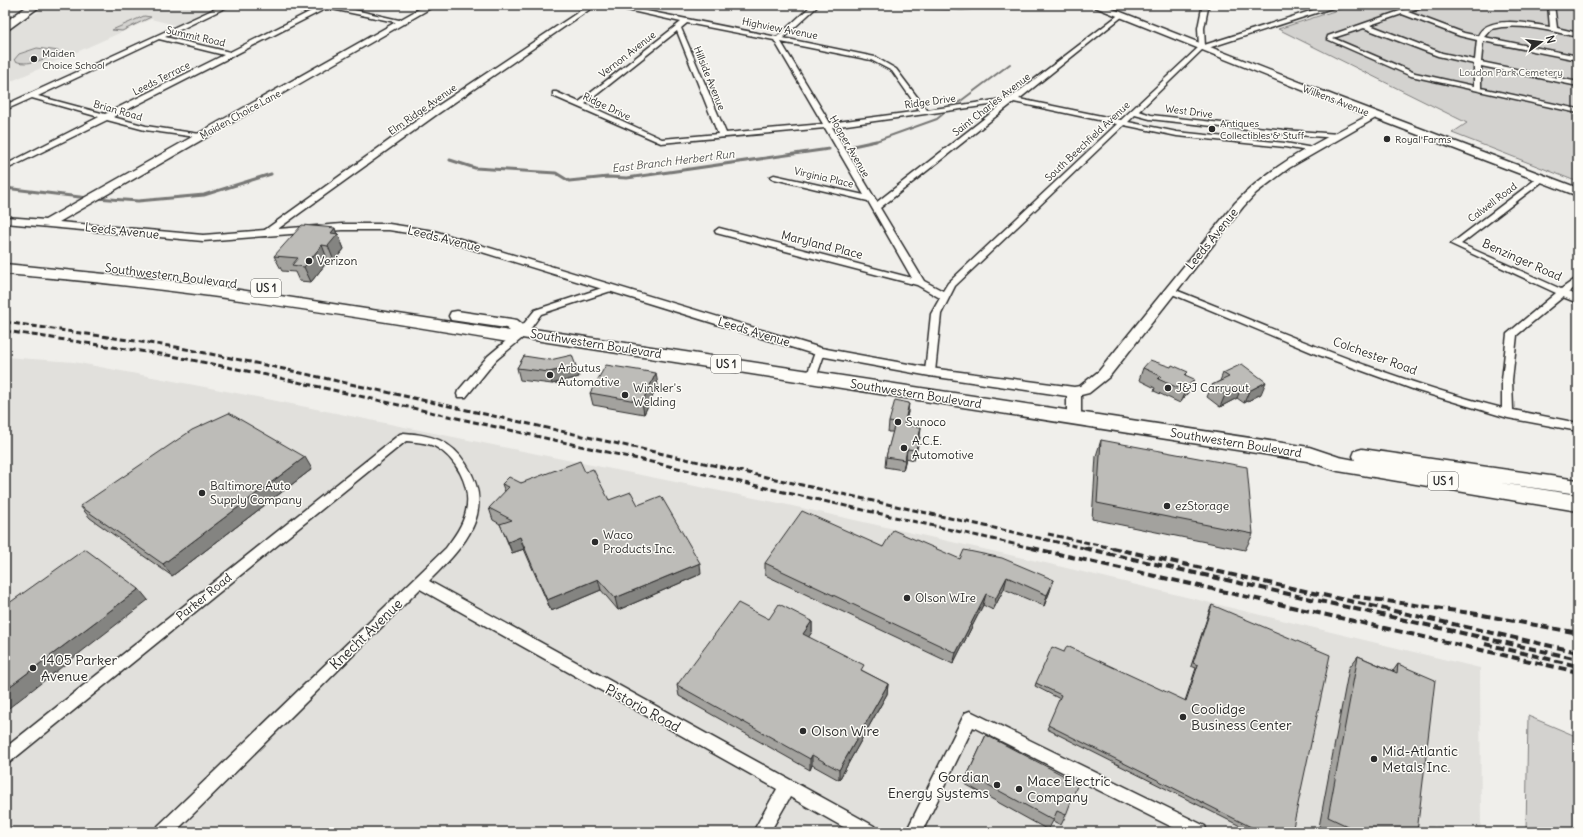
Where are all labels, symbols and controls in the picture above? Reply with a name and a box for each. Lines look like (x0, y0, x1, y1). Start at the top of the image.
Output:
street label: Highview Avenue (741, 15, 819, 42)
north arrow (1521, 22, 1561, 62)
street label: Summit Road (165, 23, 227, 50)
street label: Vernon Avenue (596, 28, 658, 81)
text: N (1543, 34, 1558, 45)
street label: Hillside Avenue (691, 44, 728, 112)
place label: Maiden Choice School (42, 47, 105, 72)
marker: Maiden Choice School (29, 54, 39, 64)
street label: Leeds Terrace (130, 58, 192, 98)
park label: Loudon Park Cemetery (1459, 66, 1563, 79)
street label: Saint Charles Avenue (950, 70, 1033, 139)
street label: Elm Ridge Avenue (386, 81, 459, 138)
street label: Wilkens Avenue (1301, 82, 1371, 119)
street label: Maiden Choice Lane (198, 87, 283, 142)
street label: Ridge Drive (581, 90, 633, 123)
street label: Ridge Drive (904, 91, 956, 112)
street label: Brian Road (92, 97, 144, 124)
street label: South Beechfield Avenue (1042, 99, 1133, 184)
street label: West Drive (1164, 102, 1214, 121)
street label: Hooper Avenue (827, 113, 873, 180)
place label: Antiques Collectibles & Stuff (1220, 117, 1305, 142)
marker: Antiques Collectibles & Stuff (1207, 124, 1217, 134)
place label: Royal Farms (1395, 133, 1452, 146)
marker: Royal Farms (1382, 134, 1392, 144)
water label: East Branch Herbert Run (611, 146, 736, 175)
street label: Virginia Place (793, 164, 855, 191)
street label: Calwell Road (1465, 180, 1519, 225)
street label: Leeds Avenue (1182, 205, 1241, 272)
street label: Leeds Avenue (84, 219, 160, 242)
street label: Leeds Avenue (406, 222, 482, 255)
street label: Maryland Place (780, 227, 865, 262)
street label: Benzinger Road (1480, 235, 1564, 284)
place label: Verizon (317, 253, 357, 268)
marker: Verizon (304, 256, 314, 266)
street label: Southwestern Boulevard (104, 260, 238, 291)
road number: US 1 (251, 279, 281, 297)
street label: Leeds Avenue (716, 313, 792, 350)
street label: Southwestern Boulevard (529, 326, 663, 361)
street label: Colchester Road (1331, 333, 1419, 378)
road number: US 1 (711, 355, 741, 373)
place label: Arbutus Automotive (558, 360, 620, 389)
marker: Arbutus Automotive (545, 370, 555, 380)
street label: Southwestern Boulevard (849, 376, 983, 411)
place label: Winkler's Welding (633, 380, 681, 409)
place label: J&J Carryout (1176, 380, 1249, 395)
marker: J&J Carryout (1163, 383, 1173, 393)
marker: Winkler's Welding (620, 390, 630, 400)
place label: Sunoco (906, 414, 946, 429)
marker: Sunoco (893, 417, 903, 427)
street label: Southwestern Boulevard (1169, 425, 1303, 460)
place label: A.C.E. Automotive (912, 433, 974, 462)
marker: A.C.E. Automotive (899, 443, 909, 453)
road number: US 1 (1428, 472, 1458, 490)
place label: Baltimore Auto Supply Company (210, 478, 302, 507)
marker: Baltimore Auto Supply Company (197, 488, 207, 498)
place label: ezStorage (1175, 498, 1229, 513)
marker: ezStorage (1162, 501, 1172, 511)
place label: Waco Products Inc. (603, 527, 675, 556)
marker: Waco Products Inc. (590, 537, 600, 547)
street label: Parker Road (173, 570, 234, 624)
place label: Olson WIre (915, 590, 976, 605)
marker: Olson WIre (902, 593, 912, 603)
street label: Knecht Avenue (326, 595, 406, 673)
place label: 1405 Parker Avenue (41, 651, 118, 685)
marker: 1405 Parker Avenue (28, 663, 38, 673)
street label: Pistorio Road (602, 680, 684, 736)
place label: Coolidge Business Center (1191, 700, 1292, 734)
marker: Coolidge Business Center (1178, 712, 1188, 722)
place label: Olson Wire (811, 722, 879, 740)
marker: Olson Wire (798, 726, 808, 736)
place label: Mid-Atlantic Metals Inc. (1382, 742, 1458, 776)
marker: Mid-Atlantic Metals Inc. (1369, 754, 1379, 764)
place label: Gordian Energy Systems (888, 768, 989, 802)
place label: Mace Electric Company (1027, 772, 1111, 806)
marker: Gordian Energy Systems (992, 780, 1002, 790)
marker: Mace Electric Company (1014, 784, 1024, 794)

